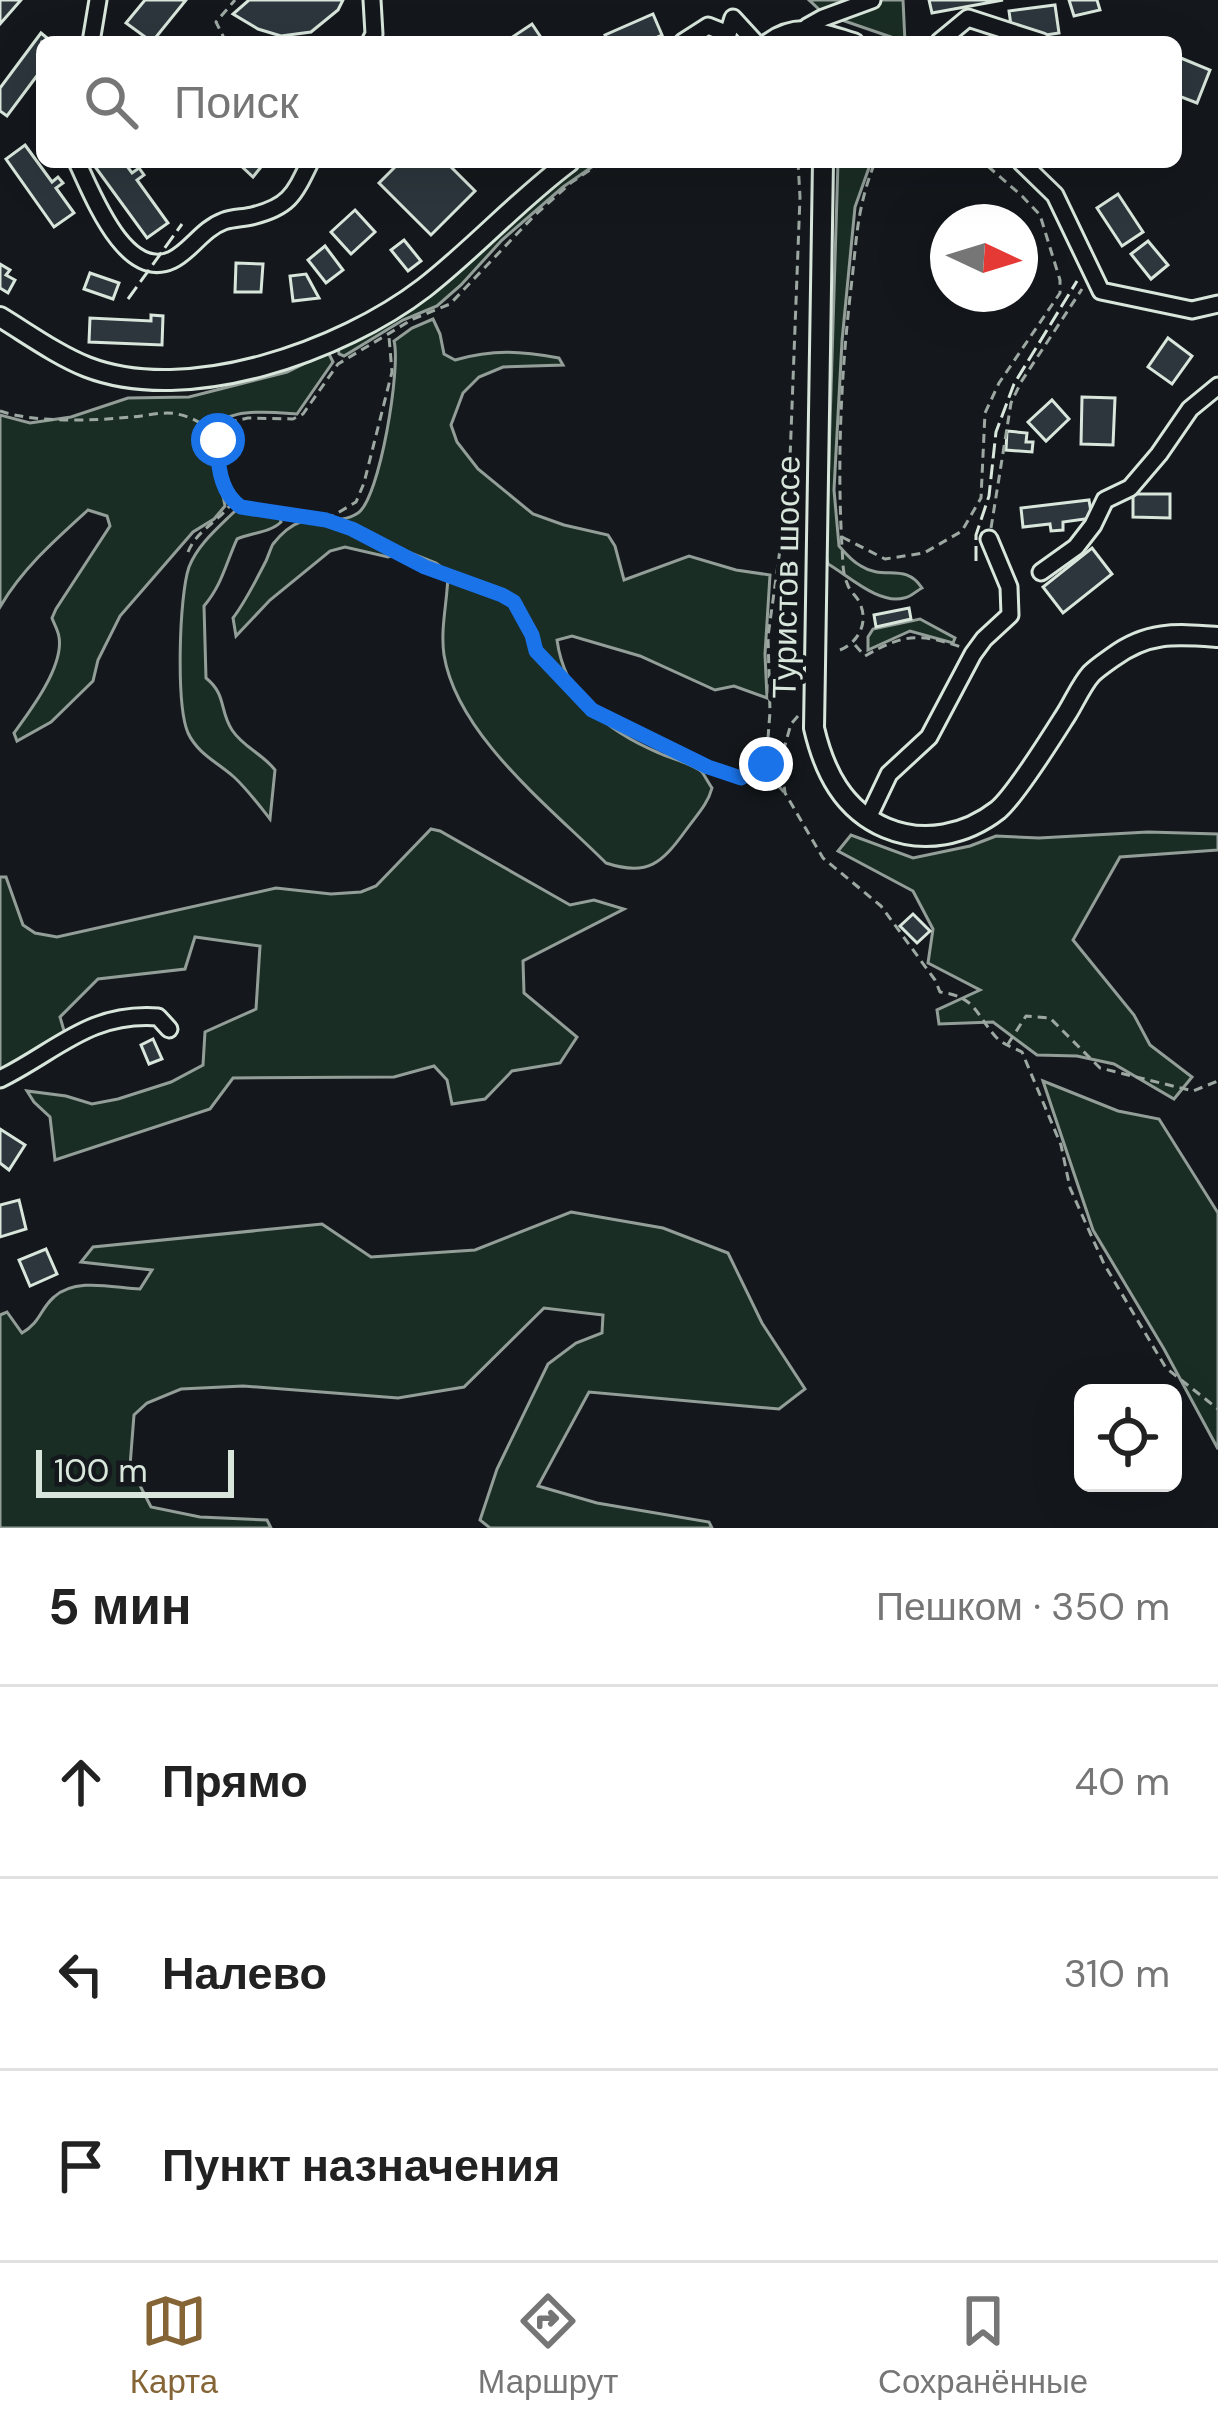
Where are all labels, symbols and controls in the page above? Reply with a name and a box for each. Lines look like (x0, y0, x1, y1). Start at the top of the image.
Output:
search box (36, 36, 1182, 168)
icon: search (78, 69, 144, 135)
text: Поиск (174, 73, 299, 132)
north arrow (930, 204, 1038, 312)
route start (191, 413, 245, 467)
street label: Туристов шоссе (762, 455, 810, 699)
route end (739, 737, 793, 791)
map controls (1074, 1384, 1182, 1492)
button: locate (1074, 1384, 1182, 1492)
scale bar (36, 1444, 234, 1497)
text: 100 m (54, 1449, 148, 1492)
text: 5 мин (48, 1573, 192, 1640)
text: Пешком · 350 m (876, 1581, 1170, 1632)
icon: ahead (48, 1749, 114, 1815)
text: Прямо (162, 1752, 308, 1811)
text: 40 m (1075, 1756, 1170, 1807)
icon: left (48, 1941, 114, 2007)
text: Налево (162, 1944, 327, 2003)
text: 310 m (1064, 1948, 1170, 1999)
icon: arrive (48, 2133, 114, 2199)
text: Пункт назначения (162, 2136, 560, 2195)
tab: Карта (130, 2288, 218, 2403)
tab: Маршрут (478, 2288, 618, 2403)
tab: Сохранённые (878, 2288, 1088, 2403)

